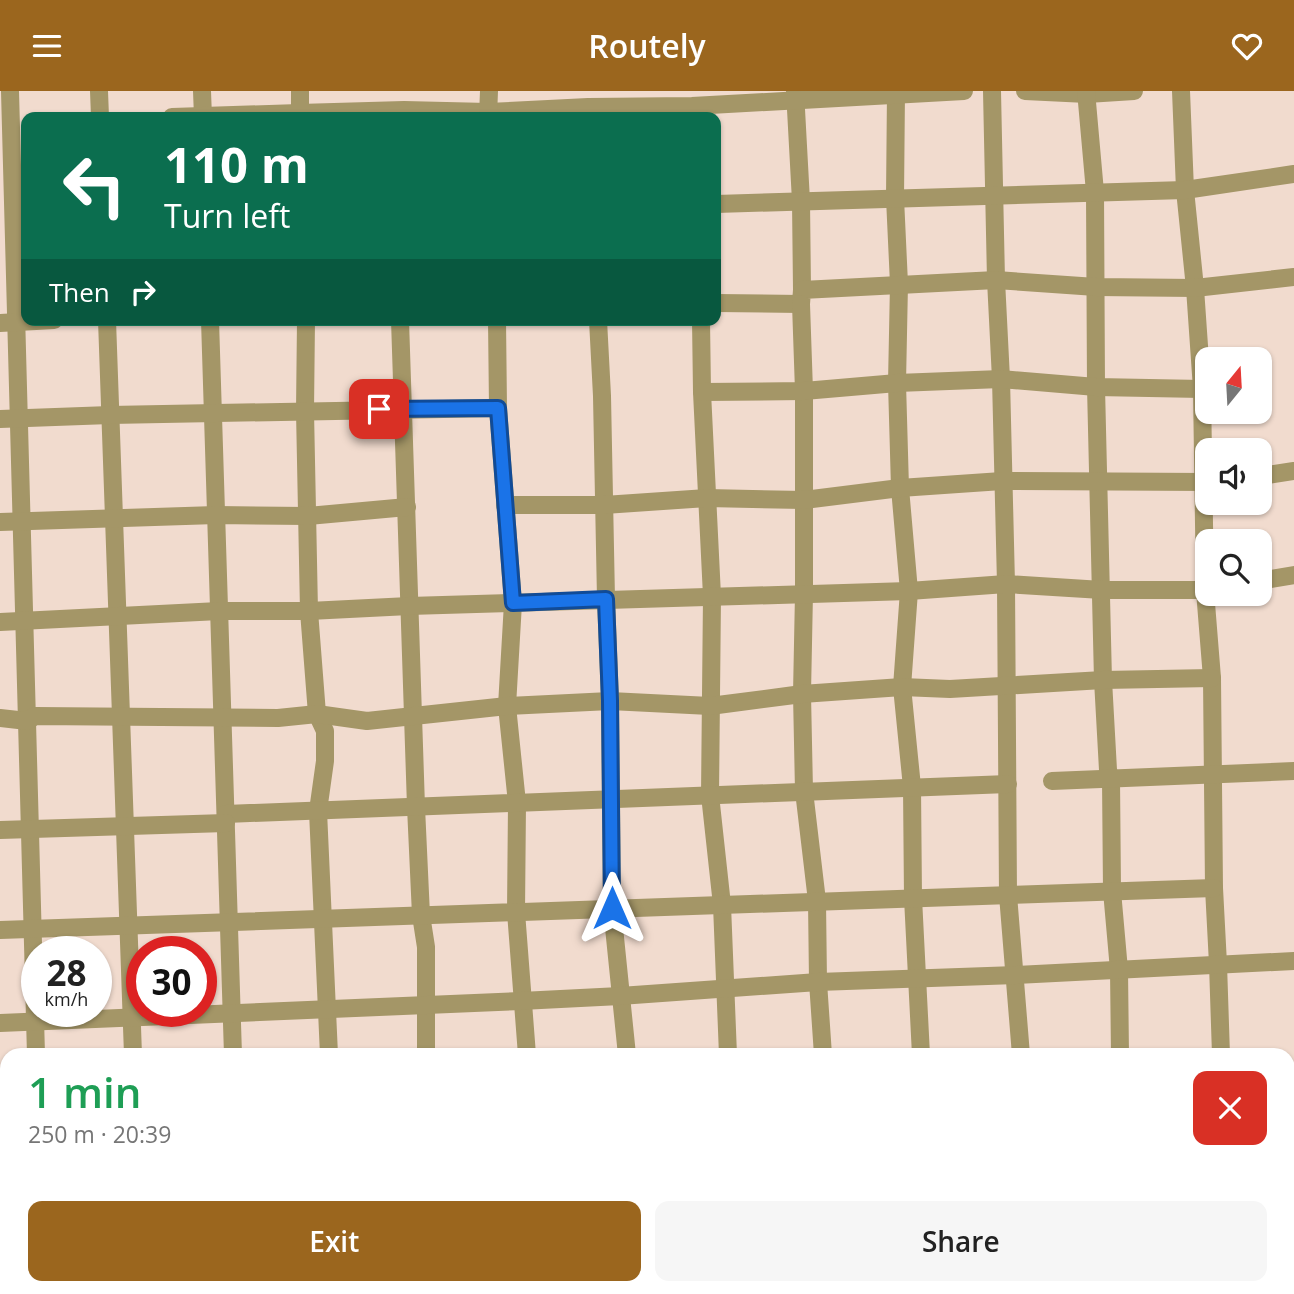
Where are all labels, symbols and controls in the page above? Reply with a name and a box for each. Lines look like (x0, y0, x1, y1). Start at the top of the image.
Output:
text: Routely (588, 24, 706, 67)
icon: menu (28, 27, 66, 65)
icon: heart (1228, 27, 1266, 65)
text: 110 m (164, 131, 309, 197)
icon: left (49, 140, 140, 231)
text: Turn left (164, 194, 290, 237)
icon: right (124, 273, 162, 311)
text: Then (49, 274, 110, 310)
north arrow (1195, 347, 1272, 423)
map controls (1195, 347, 1272, 606)
pin (349, 379, 409, 439)
icon: arrive (360, 390, 398, 428)
button: sound (1195, 438, 1272, 515)
button: search (1195, 529, 1272, 606)
position arrow (575, 871, 649, 945)
speed limit sign: 30 (126, 936, 217, 1027)
text: 28 (46, 949, 87, 996)
text: km/h (45, 987, 88, 1011)
text: 1 min (28, 1063, 141, 1120)
button: close (1193, 1071, 1267, 1145)
text: 250 m · 20:39 (28, 1118, 171, 1150)
button: Exit (28, 1201, 641, 1281)
button: Share (655, 1201, 1267, 1281)

